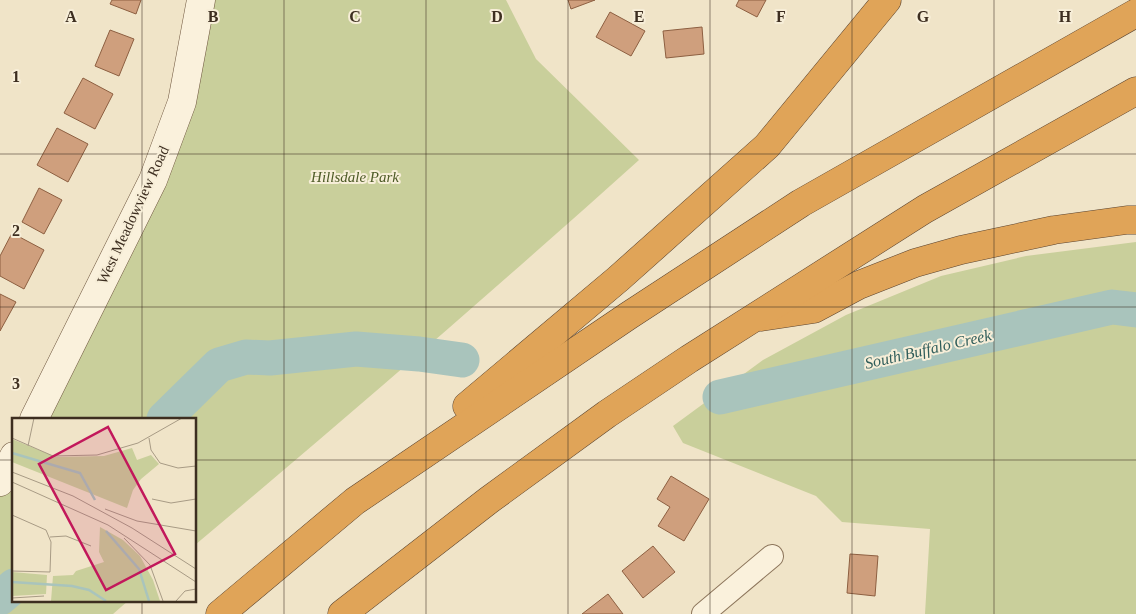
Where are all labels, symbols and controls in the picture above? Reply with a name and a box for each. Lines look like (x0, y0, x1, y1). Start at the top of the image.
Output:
text: A (65, 8, 77, 25)
text: B (208, 8, 219, 25)
text: C (349, 8, 361, 25)
text: D (491, 8, 503, 25)
text: E (634, 8, 644, 25)
text: F (776, 8, 786, 25)
text: G (917, 8, 930, 25)
text: H (1059, 8, 1072, 25)
text: 1 (12, 68, 20, 85)
street label: West Meadowview Road (94, 143, 172, 287)
park label: Hillsdale Park (310, 169, 399, 185)
text: 2 (12, 222, 20, 239)
water label: South Buffalo Creek (863, 326, 994, 373)
text: 3 (12, 375, 20, 392)
inset map (12, 418, 196, 602)

